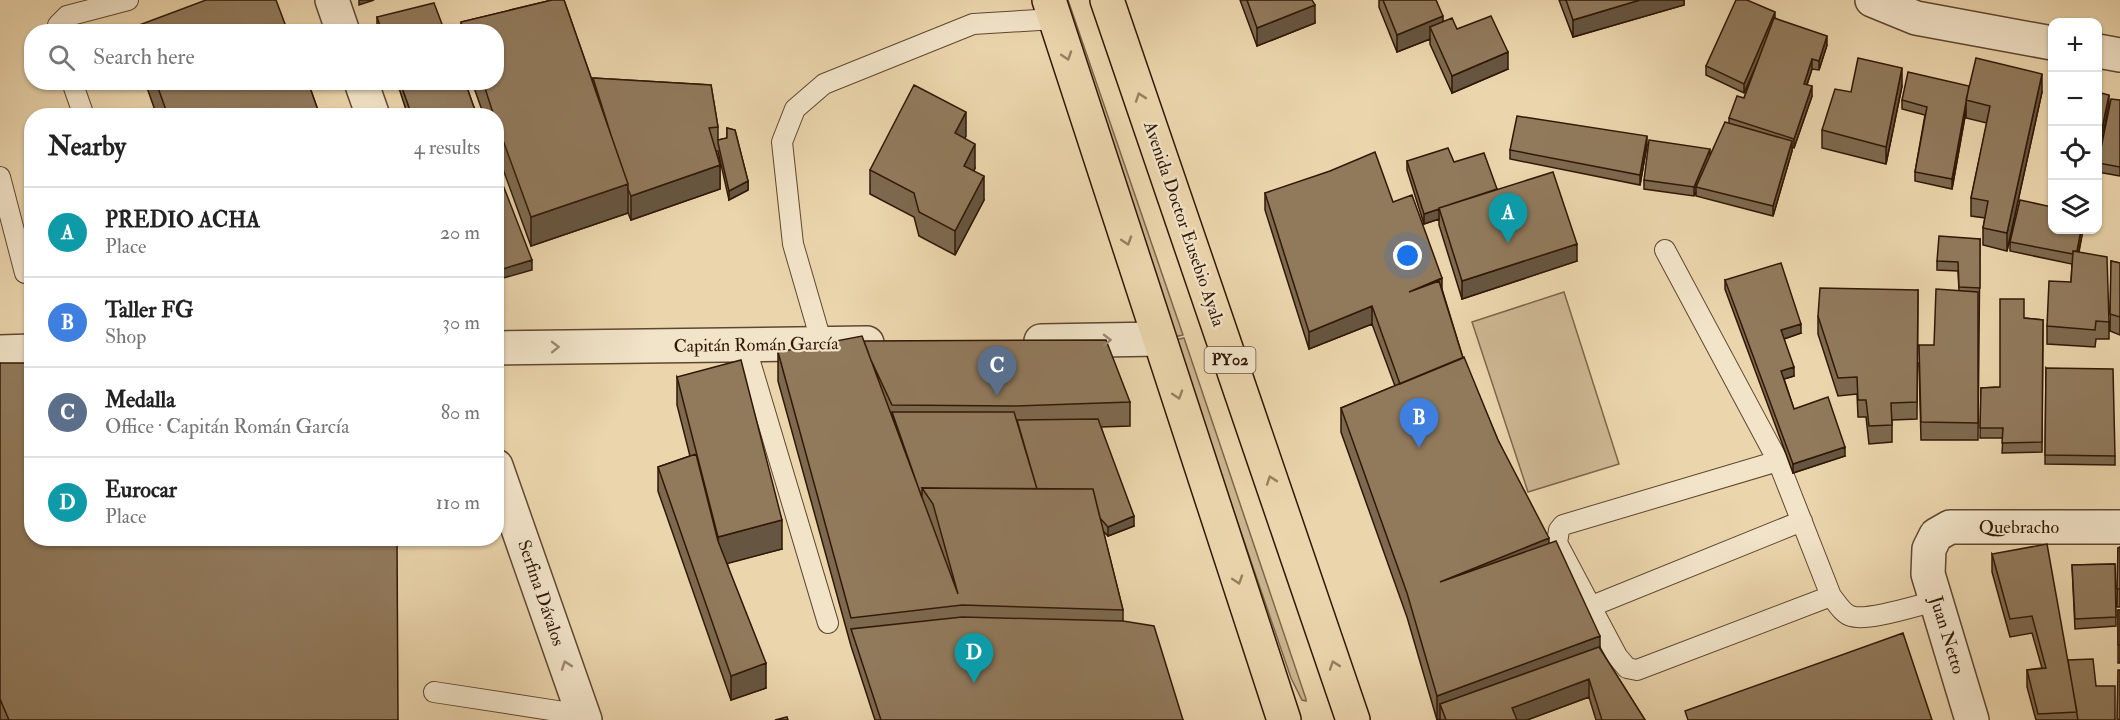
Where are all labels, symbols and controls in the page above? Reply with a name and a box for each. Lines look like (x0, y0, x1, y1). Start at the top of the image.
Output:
map controls (2048, 18, 2102, 234)
button: + (2048, 18, 2102, 72)
search box (24, 24, 504, 90)
icon: search (45, 41, 78, 74)
text: Search here (93, 43, 195, 71)
one-way arrow (1060, 50, 1072, 61)
button: − (2048, 72, 2102, 126)
one-way arrow (1135, 92, 1148, 103)
street label: Avenida Doctor Eusebio Ayala (1138, 117, 1230, 330)
button: locate (2048, 126, 2102, 180)
text: Nearby (48, 131, 126, 163)
text: 4 results (414, 135, 480, 160)
button: layers (2048, 180, 2102, 234)
pin: A (1488, 194, 1528, 243)
text: PREDIO ACHA (105, 206, 260, 234)
text: A (61, 220, 74, 245)
text: 20 m (440, 220, 480, 245)
text: Place (105, 234, 146, 259)
one-way arrow (1120, 235, 1133, 246)
your location (1393, 241, 1422, 270)
text: Taller FG (105, 296, 193, 324)
text: B (61, 310, 74, 335)
text: 30 m (442, 310, 480, 335)
text: Shop (105, 324, 146, 349)
street label: Capitán Román García (673, 332, 839, 358)
one-way arrow (1102, 334, 1111, 346)
one-way arrow (550, 341, 559, 354)
pin: C (978, 346, 1016, 396)
road number: PY02 (1204, 347, 1256, 373)
text: Medalla (105, 386, 175, 414)
one-way arrow (1170, 389, 1183, 400)
pin: B (1400, 398, 1438, 448)
text: C (60, 400, 75, 425)
text: 80 m (441, 400, 480, 425)
text: Office · Capitán Román García (105, 414, 349, 439)
one-way arrow (1266, 475, 1279, 486)
text: Eurocar (105, 476, 177, 504)
text: D (59, 490, 76, 515)
text: 110 m (436, 490, 480, 515)
text: Place (105, 504, 146, 529)
street label: Quebracho (1979, 516, 2059, 539)
street label: Serfina Dávalos (512, 537, 570, 649)
one-way arrow (1231, 574, 1244, 585)
street label: Juan Netto (1924, 592, 1970, 677)
pin: D (954, 634, 994, 683)
one-way arrow (560, 660, 573, 671)
one-way arrow (1328, 660, 1341, 671)

